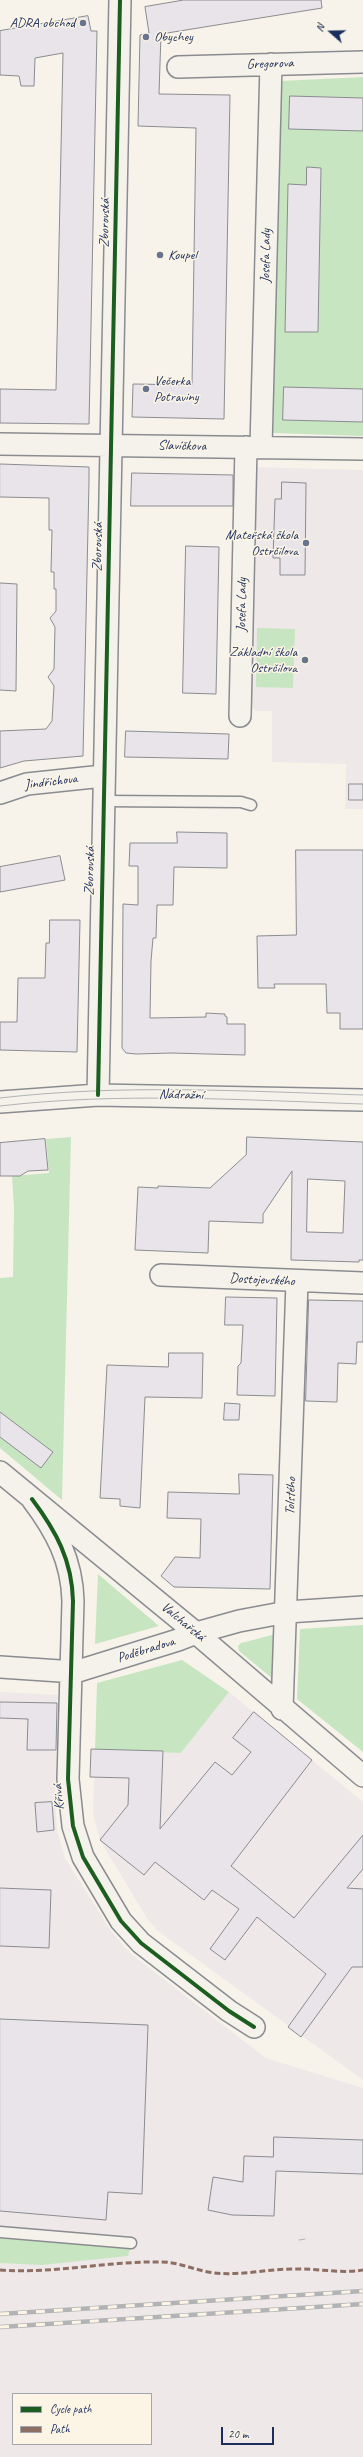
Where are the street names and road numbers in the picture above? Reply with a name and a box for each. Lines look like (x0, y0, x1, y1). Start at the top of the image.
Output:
street label: Gregorova (246, 55, 294, 73)
street label: Zborovská (96, 198, 114, 248)
street label: Josefa Lady (257, 229, 275, 283)
street label: Slavíčkova (158, 437, 206, 455)
street label: Zborovská (89, 522, 107, 572)
street label: Josefa Lady (233, 578, 251, 632)
street label: Jindřichova (24, 770, 78, 794)
street label: Zborovská (81, 846, 99, 896)
street label: Nádražní (159, 1086, 203, 1104)
street label: Dostojevského (229, 1270, 295, 1290)
street label: Tolstého (282, 1477, 300, 1515)
street label: Valchařská (157, 1599, 209, 1645)
street label: Poděbradova (115, 1633, 177, 1667)
street label: Křivá (50, 1784, 68, 1810)

